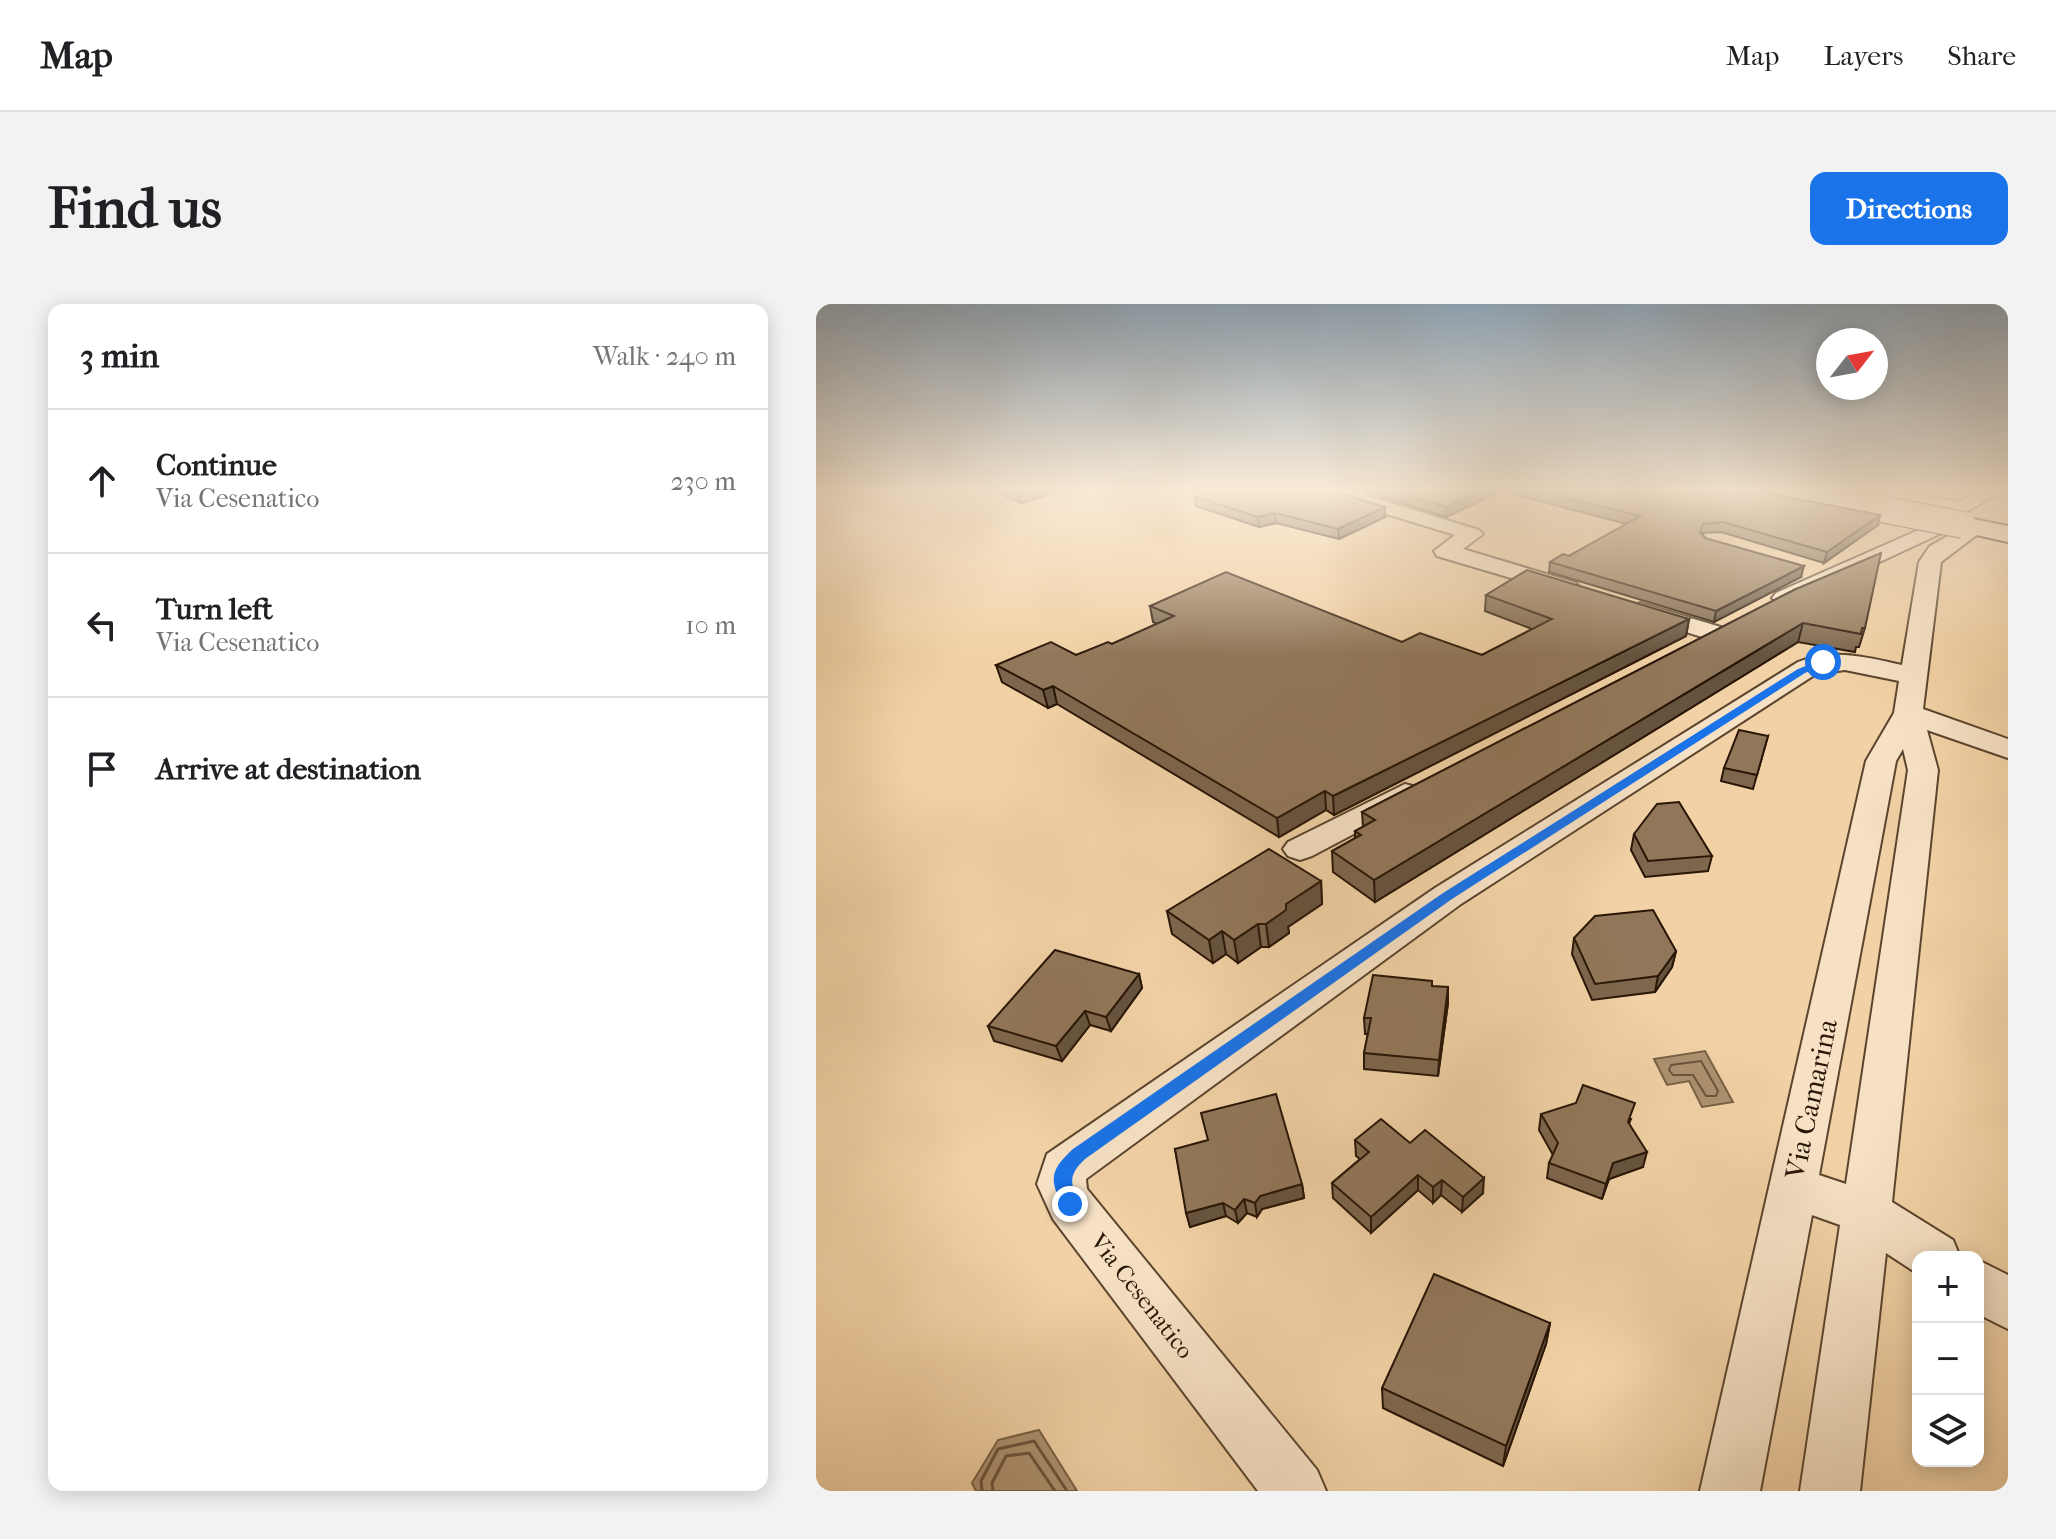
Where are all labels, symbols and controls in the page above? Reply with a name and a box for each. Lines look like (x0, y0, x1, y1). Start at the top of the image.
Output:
text: Map (40, 33, 113, 78)
text: Map (1726, 39, 1779, 72)
text: Layers (1823, 39, 1903, 72)
text: Share (1947, 39, 2016, 72)
button: Directions (1810, 172, 2008, 245)
text: Find us (48, 176, 222, 241)
north arrow (1816, 328, 1888, 400)
text: 3 min (80, 336, 159, 376)
text: Walk · 240 m (593, 341, 736, 372)
text: Continue (156, 448, 277, 483)
icon: ahead (80, 459, 124, 503)
text: 230 m (670, 466, 736, 497)
text: Via Cesenatico (156, 483, 320, 514)
text: Turn left (156, 592, 273, 627)
icon: left (80, 603, 124, 647)
text: 10 m (685, 610, 736, 641)
text: Via Cesenatico (156, 627, 320, 658)
route start (1805, 644, 1841, 680)
icon: arrive (80, 747, 124, 791)
text: Arrive at destination (156, 752, 421, 787)
street label: Via Camarina (1778, 1015, 1844, 1183)
route end (1052, 1186, 1088, 1222)
street label: Via Cesenatico (1084, 1227, 1199, 1364)
map controls (1912, 1251, 1984, 1467)
button: + (1912, 1251, 1984, 1323)
button: − (1912, 1323, 1984, 1395)
button: layers (1912, 1395, 1984, 1467)

